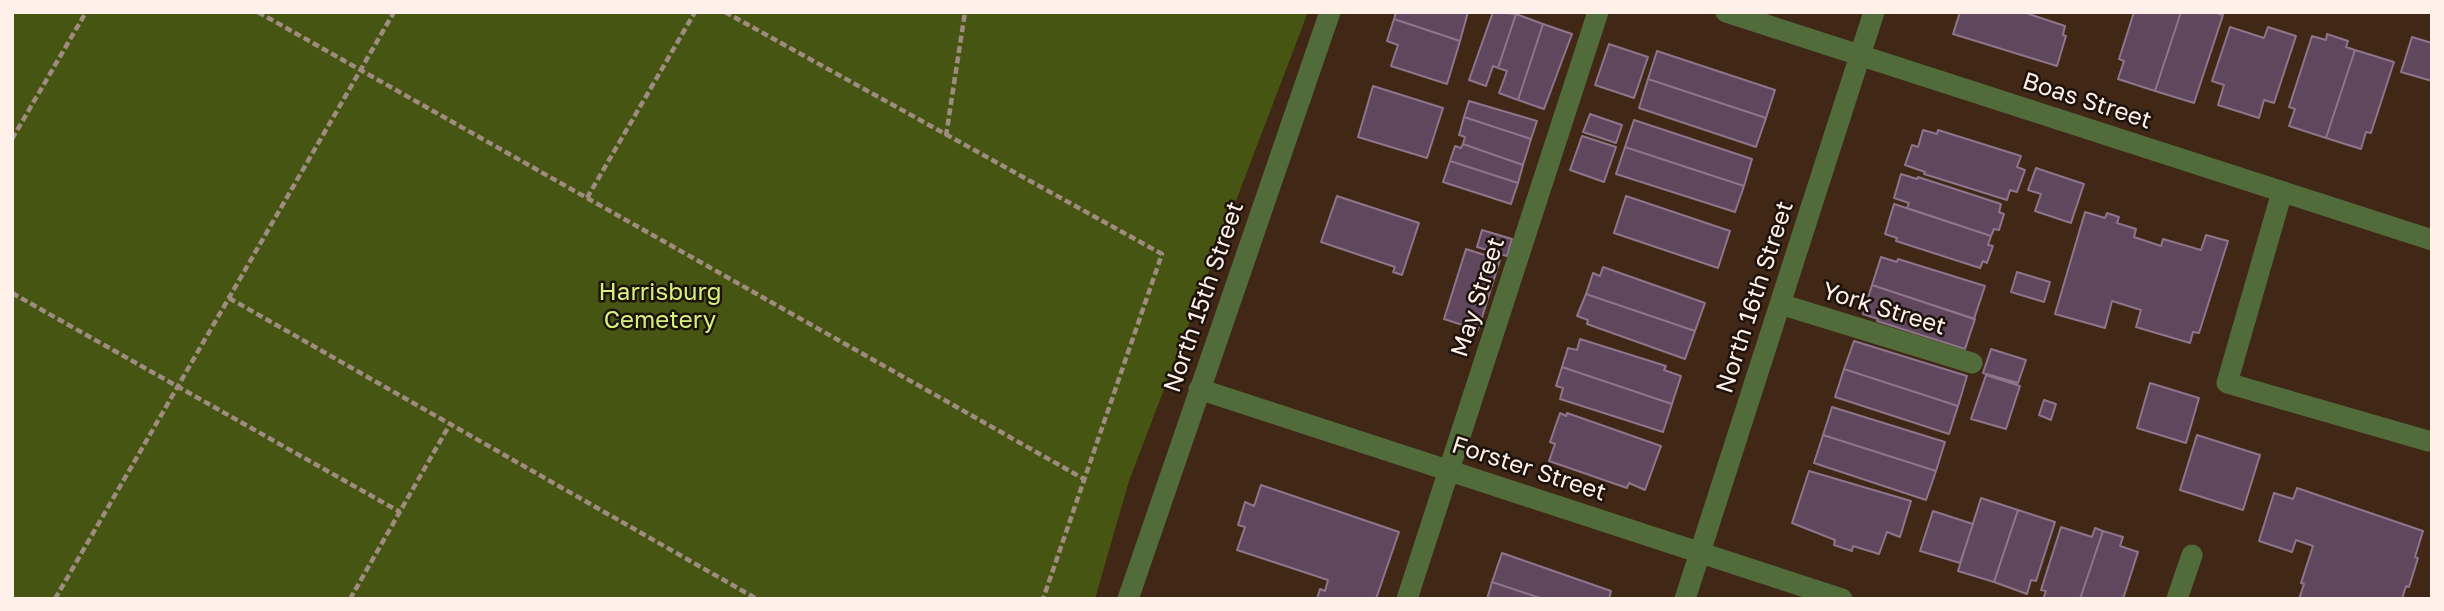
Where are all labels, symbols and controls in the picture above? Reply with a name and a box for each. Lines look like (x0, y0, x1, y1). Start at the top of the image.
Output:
street label: Boas Street (2019, 67, 2155, 135)
street label: North 16th Street (1710, 197, 1800, 397)
street label: North 15th Street (1158, 198, 1250, 396)
street label: May Street (1445, 233, 1511, 361)
street label: York Street (1819, 277, 1949, 341)
park label: Harrisburg Cemetery (599, 278, 721, 334)
street label: Forster Street (1448, 431, 1610, 507)

